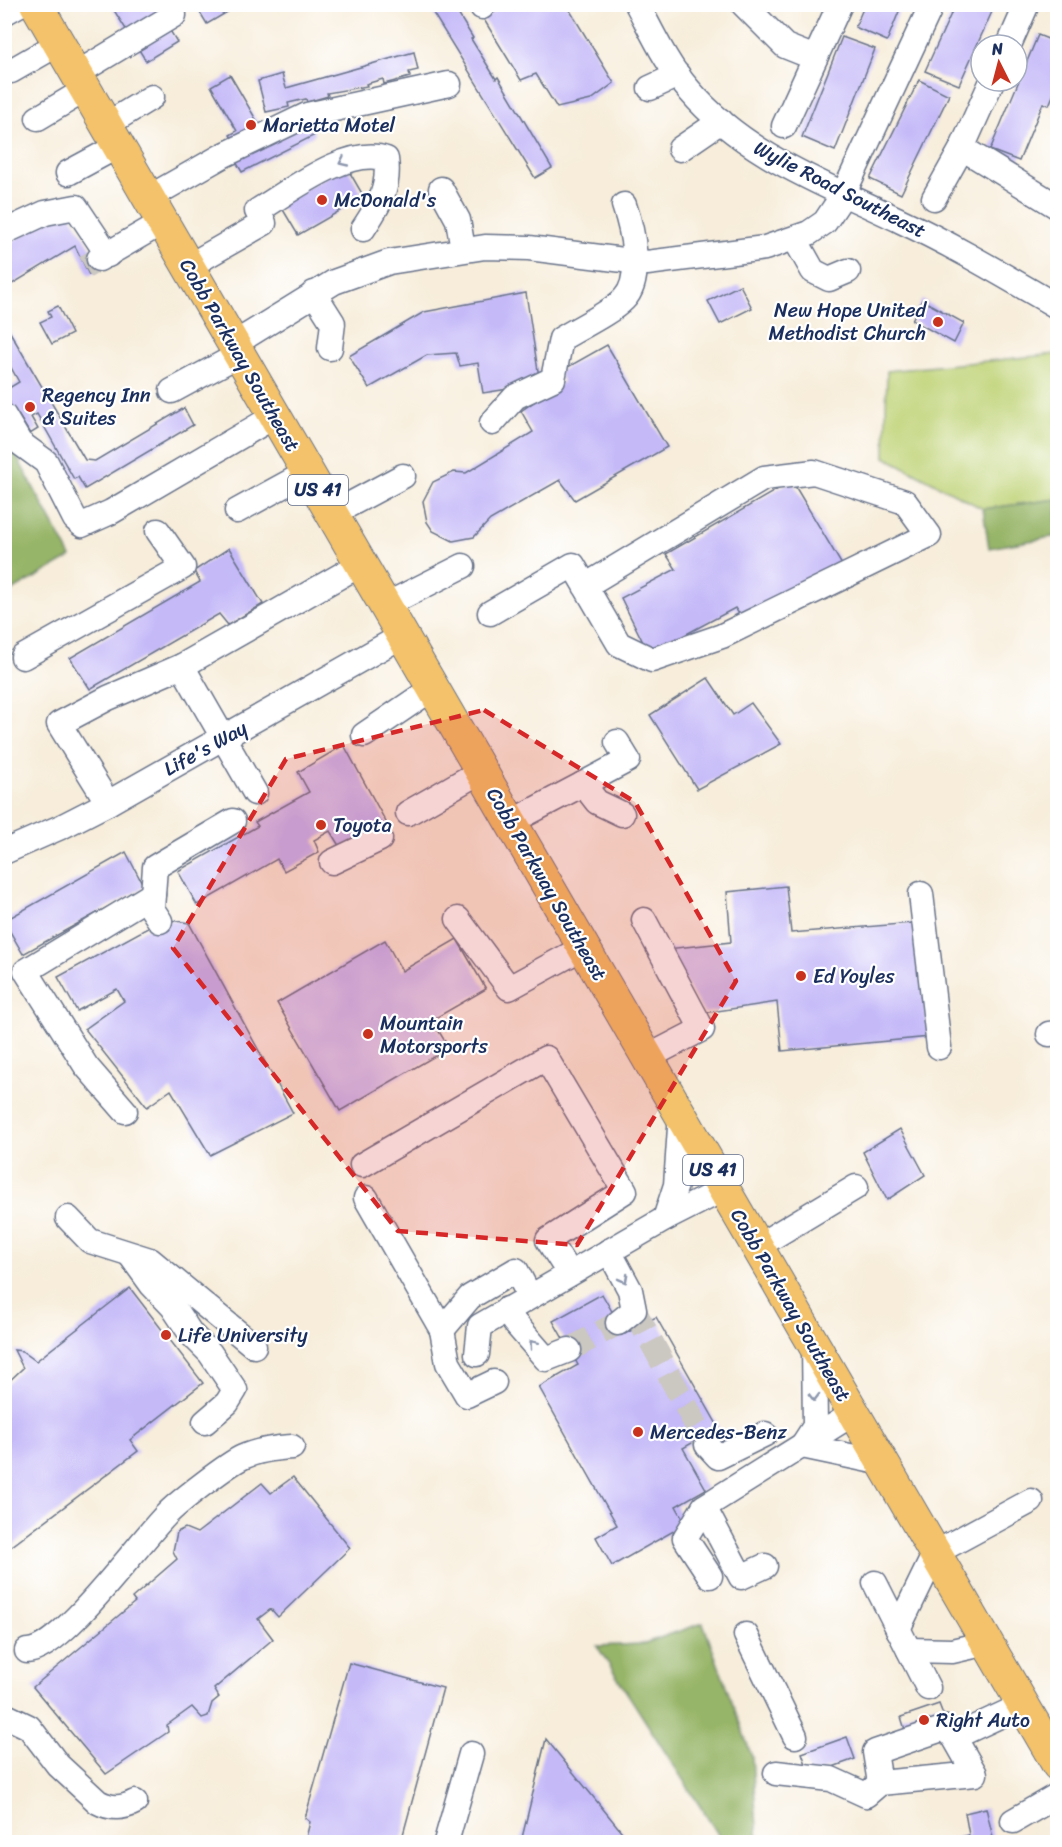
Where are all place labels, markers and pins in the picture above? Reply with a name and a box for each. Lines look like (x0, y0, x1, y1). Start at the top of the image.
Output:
place label: Marietta Motel (263, 108, 396, 143)
marker: Marietta Motel (244, 118, 258, 132)
place label: McDonald's (334, 183, 437, 218)
marker: McDonald's (315, 193, 329, 207)
place label: New Hope United Methodist Church (768, 293, 927, 351)
marker: New Hope United Methodist Church (931, 315, 945, 329)
place label: Regency Inn & Suites (42, 378, 151, 436)
marker: Regency Inn & Suites (23, 400, 37, 414)
place label: Toyota (333, 808, 392, 843)
marker: Toyota (314, 818, 328, 832)
place label: Ed Yoyles (813, 959, 895, 994)
marker: Ed Yoyles (794, 969, 808, 983)
place label: Mountain Motorsports (380, 1006, 488, 1064)
marker: Mountain Motorsports (361, 1027, 375, 1041)
place label: Life University (178, 1318, 308, 1353)
marker: Life University (159, 1328, 173, 1342)
place label: Mercedes-Benz (650, 1415, 787, 1450)
marker: Mercedes-Benz (631, 1425, 645, 1439)
place label: Right Auto (936, 1703, 1030, 1738)
marker: Right Auto (917, 1713, 931, 1727)

